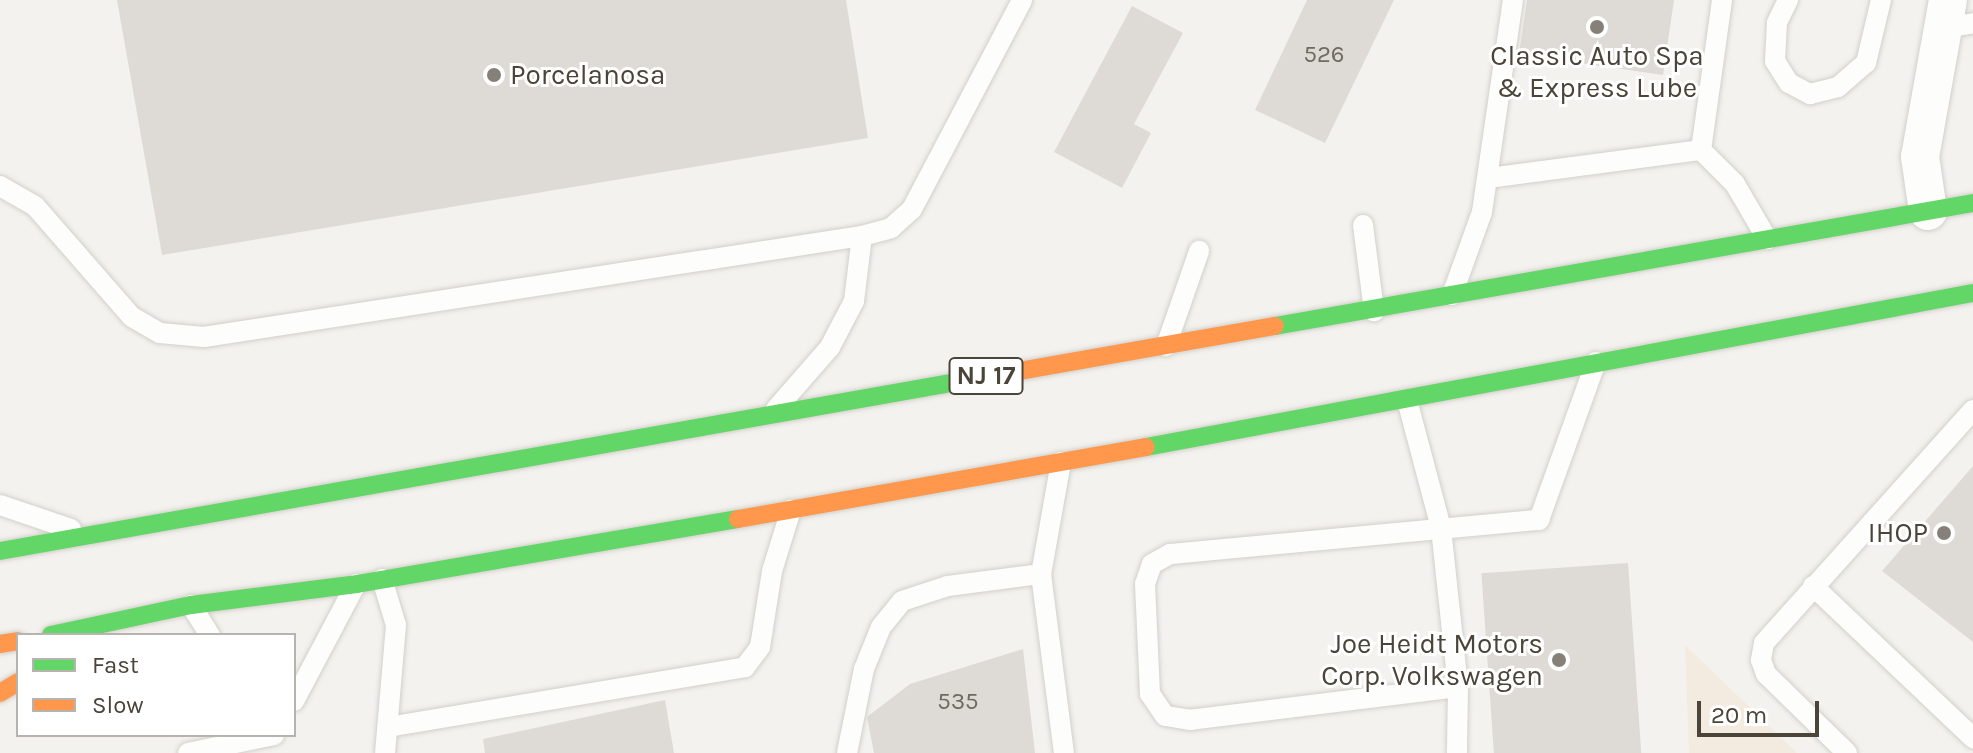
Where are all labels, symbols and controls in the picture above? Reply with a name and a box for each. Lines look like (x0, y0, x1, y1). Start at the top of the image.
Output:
marker: Classic Auto Spa & Express Lube (1588, 18, 1606, 36)
place label: Classic Auto Spa & Express Lube (1490, 39, 1704, 105)
house number: 526 (1303, 41, 1345, 69)
place label: Porcelanosa (510, 58, 665, 92)
marker: Porcelanosa (485, 66, 503, 84)
road number: NJ 17 (948, 354, 1024, 398)
place label: IHOP (1868, 516, 1928, 550)
marker: IHOP (1935, 524, 1953, 542)
place label: Joe Heidt Motors Corp. Volkswagen (1321, 627, 1543, 693)
legend (16, 633, 296, 737)
text: Fast (92, 651, 139, 679)
marker: Joe Heidt Motors Corp. Volkswagen (1550, 651, 1568, 669)
scale bar (1701, 685, 1823, 735)
house number: 535 (937, 688, 979, 716)
text: Slow (92, 691, 144, 719)
text: 20 m (1711, 701, 1767, 729)

